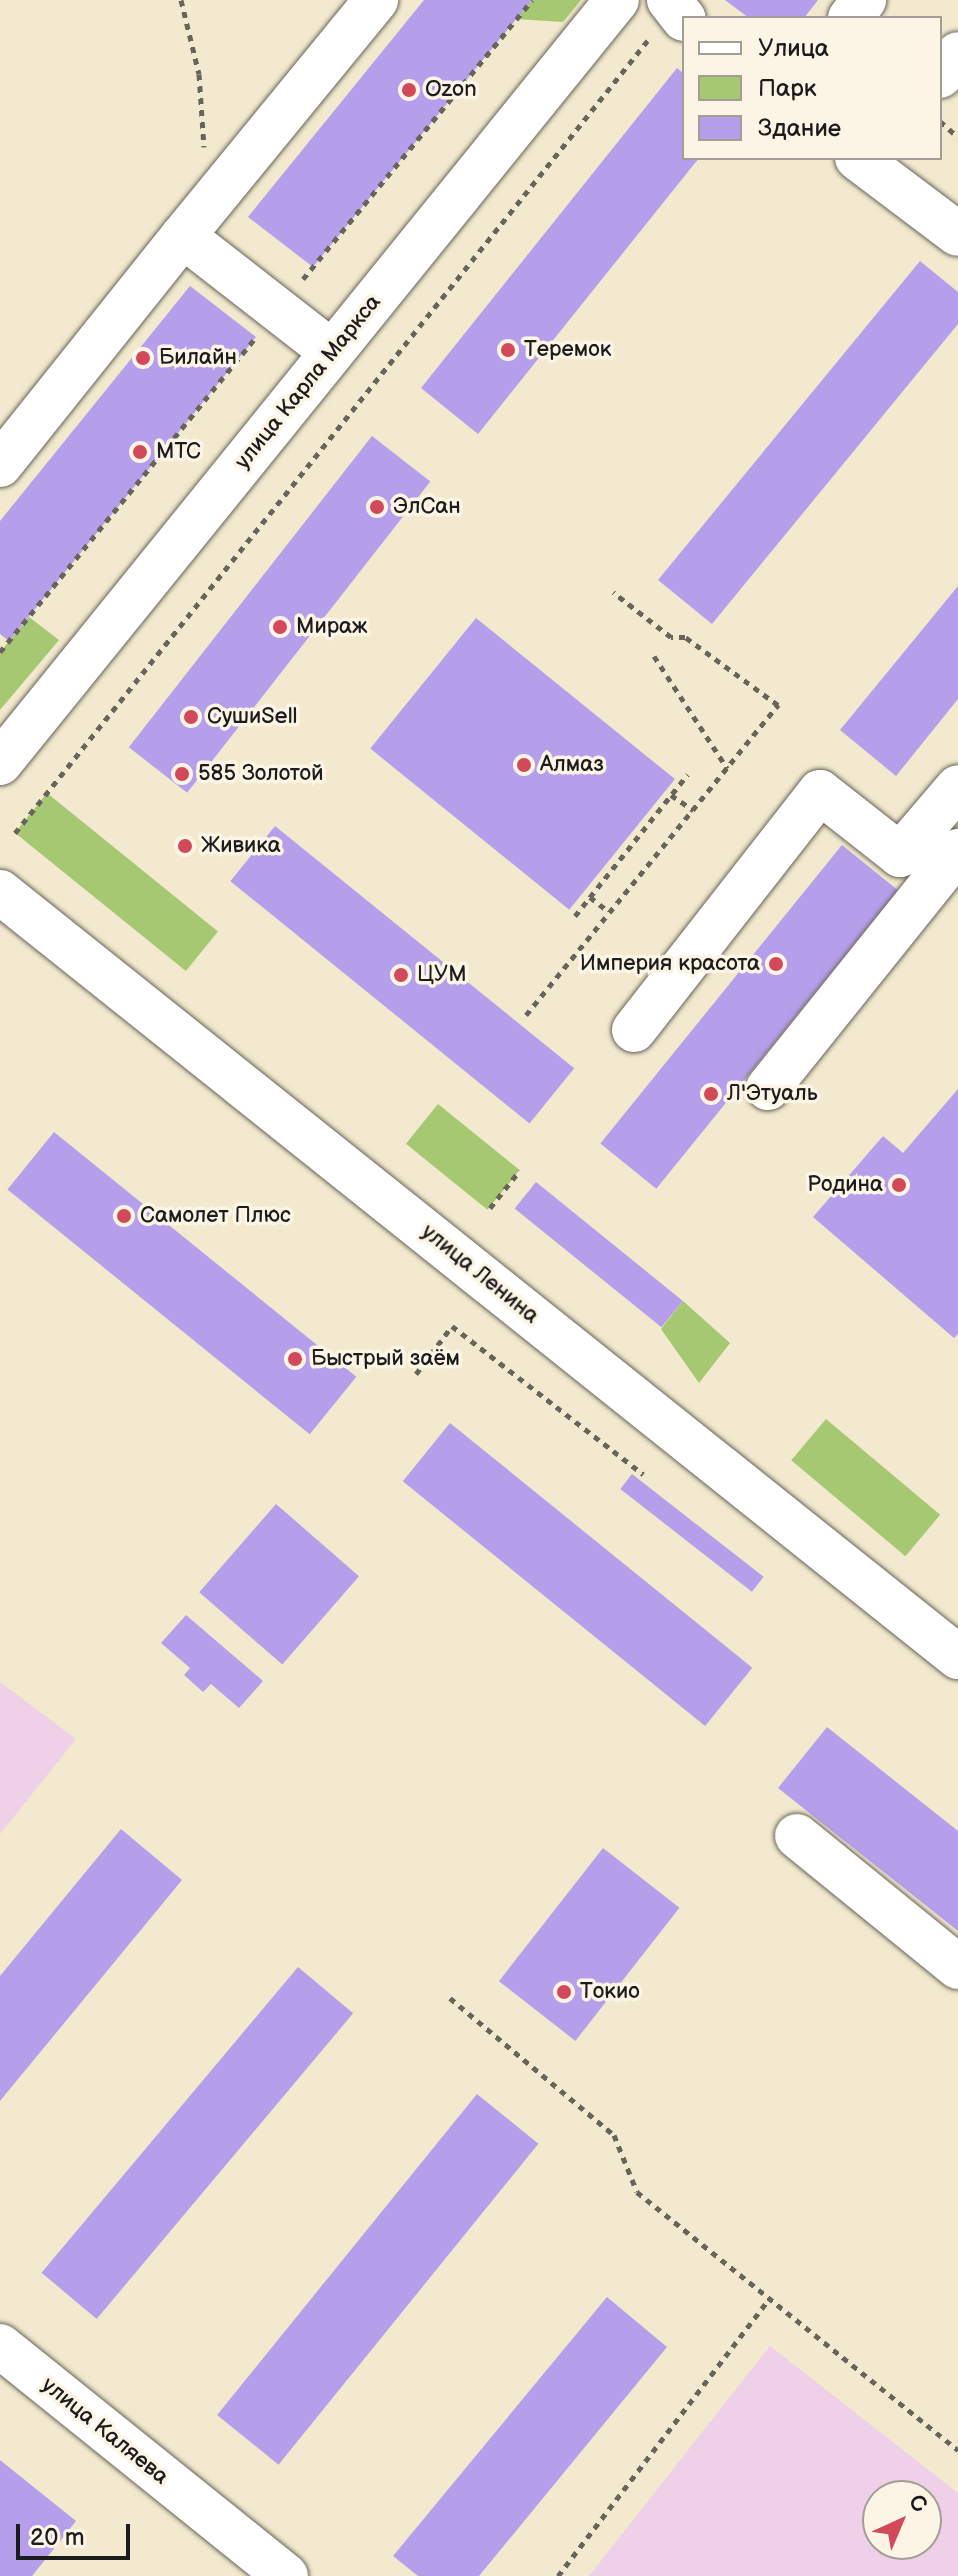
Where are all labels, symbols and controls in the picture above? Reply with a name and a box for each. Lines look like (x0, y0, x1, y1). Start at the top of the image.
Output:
legend (682, 16, 942, 160)
text: Улица (758, 34, 829, 63)
text: Парк (758, 74, 816, 103)
place label: Ozon (425, 77, 477, 103)
marker: Ozon (400, 81, 418, 99)
text: Здание (758, 114, 841, 143)
street label: улица Карла Маркса (230, 290, 386, 474)
place label: Теремок (524, 337, 611, 363)
marker: Теремок (499, 341, 517, 359)
place label: Билайн (159, 345, 237, 371)
marker: Билайн (134, 349, 152, 367)
place label: МТС (156, 439, 201, 465)
marker: МТС (131, 443, 149, 461)
place label: ЭлСан (393, 494, 461, 520)
marker: ЭлСан (368, 498, 386, 516)
place label: Мираж (296, 614, 367, 640)
marker: Мираж (271, 618, 289, 636)
place label: СушиSell (207, 704, 297, 730)
marker: СушиSell (182, 708, 200, 726)
place label: Алмаз (540, 752, 604, 778)
marker: Алмаз (515, 756, 533, 774)
place label: 585 Золотой (198, 761, 324, 787)
marker: 585 Золотой (173, 765, 191, 783)
place label: Живика (201, 833, 281, 859)
marker: Живика (176, 837, 194, 855)
place label: Империя красота (580, 951, 760, 977)
marker: Империя красота (767, 955, 785, 973)
place label: ЦУМ (417, 962, 467, 988)
marker: ЦУМ (392, 966, 410, 984)
place label: Л'Этуаль (727, 1081, 818, 1107)
marker: Л'Этуаль (702, 1085, 720, 1103)
place label: Родина (807, 1172, 883, 1198)
marker: Родина (890, 1176, 908, 1194)
place label: Самолет Плюс (140, 1203, 291, 1229)
marker: Самолет Плюс (115, 1207, 133, 1225)
street label: улица Ленина (416, 1219, 544, 1329)
place label: Быстрый заём (311, 1346, 460, 1372)
marker: Быстрый заём (286, 1350, 304, 1368)
place label: Токио (580, 1979, 640, 2005)
marker: Токио (555, 1983, 573, 2001)
street label: улица Каляева (36, 2372, 174, 2490)
north arrow (862, 2480, 942, 2560)
text: С (903, 2489, 933, 2519)
scale bar (20, 2508, 134, 2558)
text: 20 m (30, 2523, 85, 2552)

